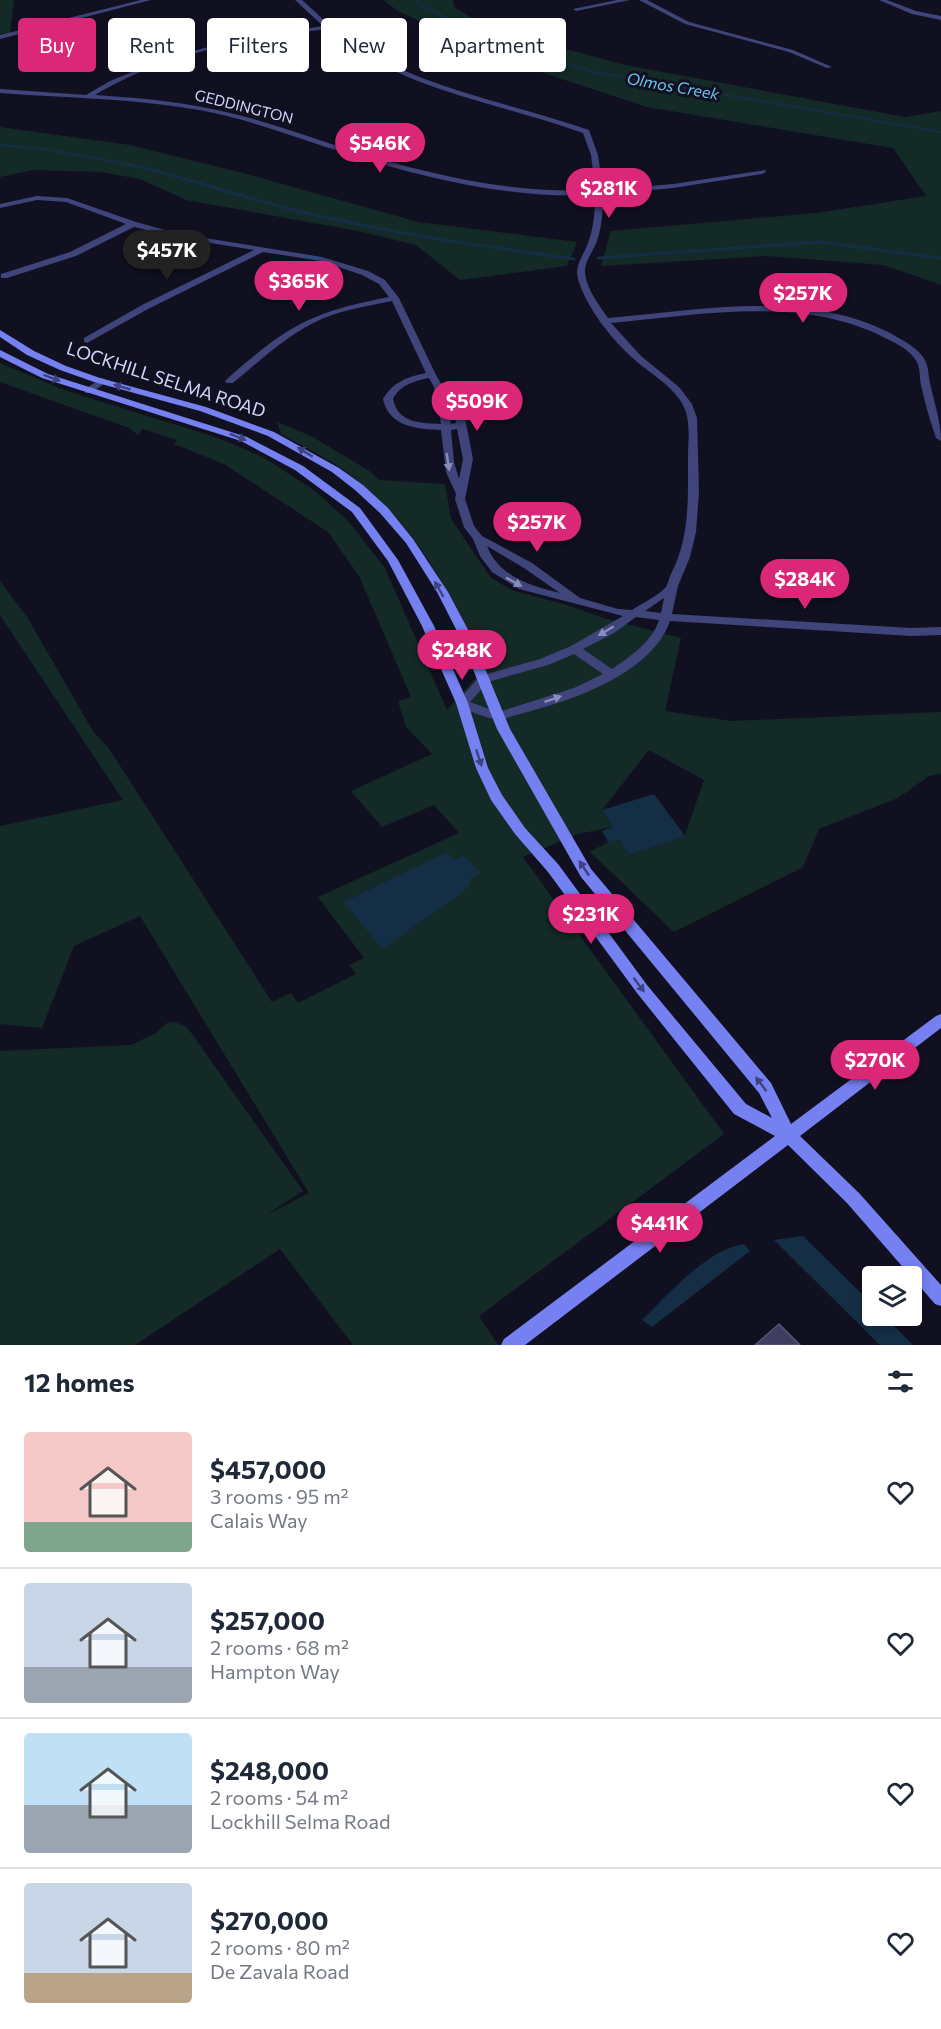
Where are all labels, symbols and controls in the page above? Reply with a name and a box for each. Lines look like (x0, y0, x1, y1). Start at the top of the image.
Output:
chip: Buy (18, 18, 96, 72)
chip: Rent (108, 18, 195, 72)
chip: Filters (207, 18, 309, 72)
chip: New (321, 18, 407, 72)
chip: Apartment (419, 18, 566, 72)
water label: Olmos Creek (625, 68, 721, 103)
street label: GEDDINGTON (193, 85, 295, 127)
pin: $546K (338, 123, 422, 174)
text: $546K (349, 130, 411, 154)
pin: $281K (567, 168, 651, 219)
text: $281K (580, 175, 638, 199)
pin: $457K (125, 230, 209, 281)
text: $457K (137, 237, 197, 261)
pin: $365K (257, 261, 341, 312)
text: $365K (268, 268, 330, 292)
pin: $257K (761, 273, 845, 324)
text: $257K (773, 280, 833, 304)
street label: LOCKHILL SELMA ROAD (64, 336, 269, 422)
one-way arrow (44, 373, 62, 383)
one-way arrow (113, 381, 131, 391)
pin: $509K (435, 381, 519, 432)
text: $509K (446, 388, 508, 412)
one-way arrow (229, 433, 247, 442)
one-way arrow (297, 446, 313, 457)
one-way arrow (444, 452, 453, 471)
pin: $257K (495, 502, 579, 553)
text: $257K (507, 509, 567, 533)
pin: $284K (763, 559, 847, 610)
text: $284K (774, 566, 836, 590)
one-way arrow (505, 577, 522, 587)
one-way arrow (434, 580, 444, 597)
one-way arrow (598, 626, 614, 637)
pin: $248K (420, 630, 504, 681)
text: $248K (431, 637, 493, 661)
one-way arrow (544, 694, 562, 704)
one-way arrow (475, 749, 484, 767)
one-way arrow (578, 861, 590, 877)
pin: $231K (549, 894, 633, 945)
text: $231K (562, 901, 620, 925)
one-way arrow (633, 977, 646, 993)
pin: $270K (833, 1040, 917, 1091)
text: $270K (845, 1047, 905, 1071)
one-way arrow (755, 1076, 767, 1092)
pin: $441K (618, 1203, 702, 1254)
text: $441K (631, 1210, 689, 1234)
map controls (862, 1266, 922, 1326)
button: layers (862, 1266, 922, 1326)
icon: filters (884, 1365, 917, 1398)
text: 12 homes (24, 1366, 135, 1397)
text: $457,000 (210, 1453, 326, 1484)
icon: home (72, 1456, 144, 1528)
icon: heart (884, 1476, 917, 1509)
text: 3 rooms · 95 m² (210, 1484, 349, 1508)
text: Calais Way (210, 1508, 308, 1532)
text: $257,000 (210, 1604, 325, 1635)
icon: home (72, 1607, 144, 1679)
icon: heart (884, 1627, 917, 1660)
text: 2 rooms · 68 m² (210, 1635, 349, 1659)
text: Hampton Way (210, 1659, 340, 1683)
text: $248,000 (210, 1754, 329, 1785)
icon: home (72, 1757, 144, 1829)
icon: heart (884, 1777, 917, 1810)
text: 2 rooms · 54 m² (210, 1785, 348, 1809)
text: Lockhill Selma Road (210, 1809, 391, 1833)
text: $270,000 (210, 1904, 329, 1935)
icon: home (72, 1907, 144, 1979)
icon: heart (884, 1927, 917, 1960)
text: 2 rooms · 80 m² (210, 1935, 350, 1959)
text: De Zavala Road (210, 1959, 349, 1983)

